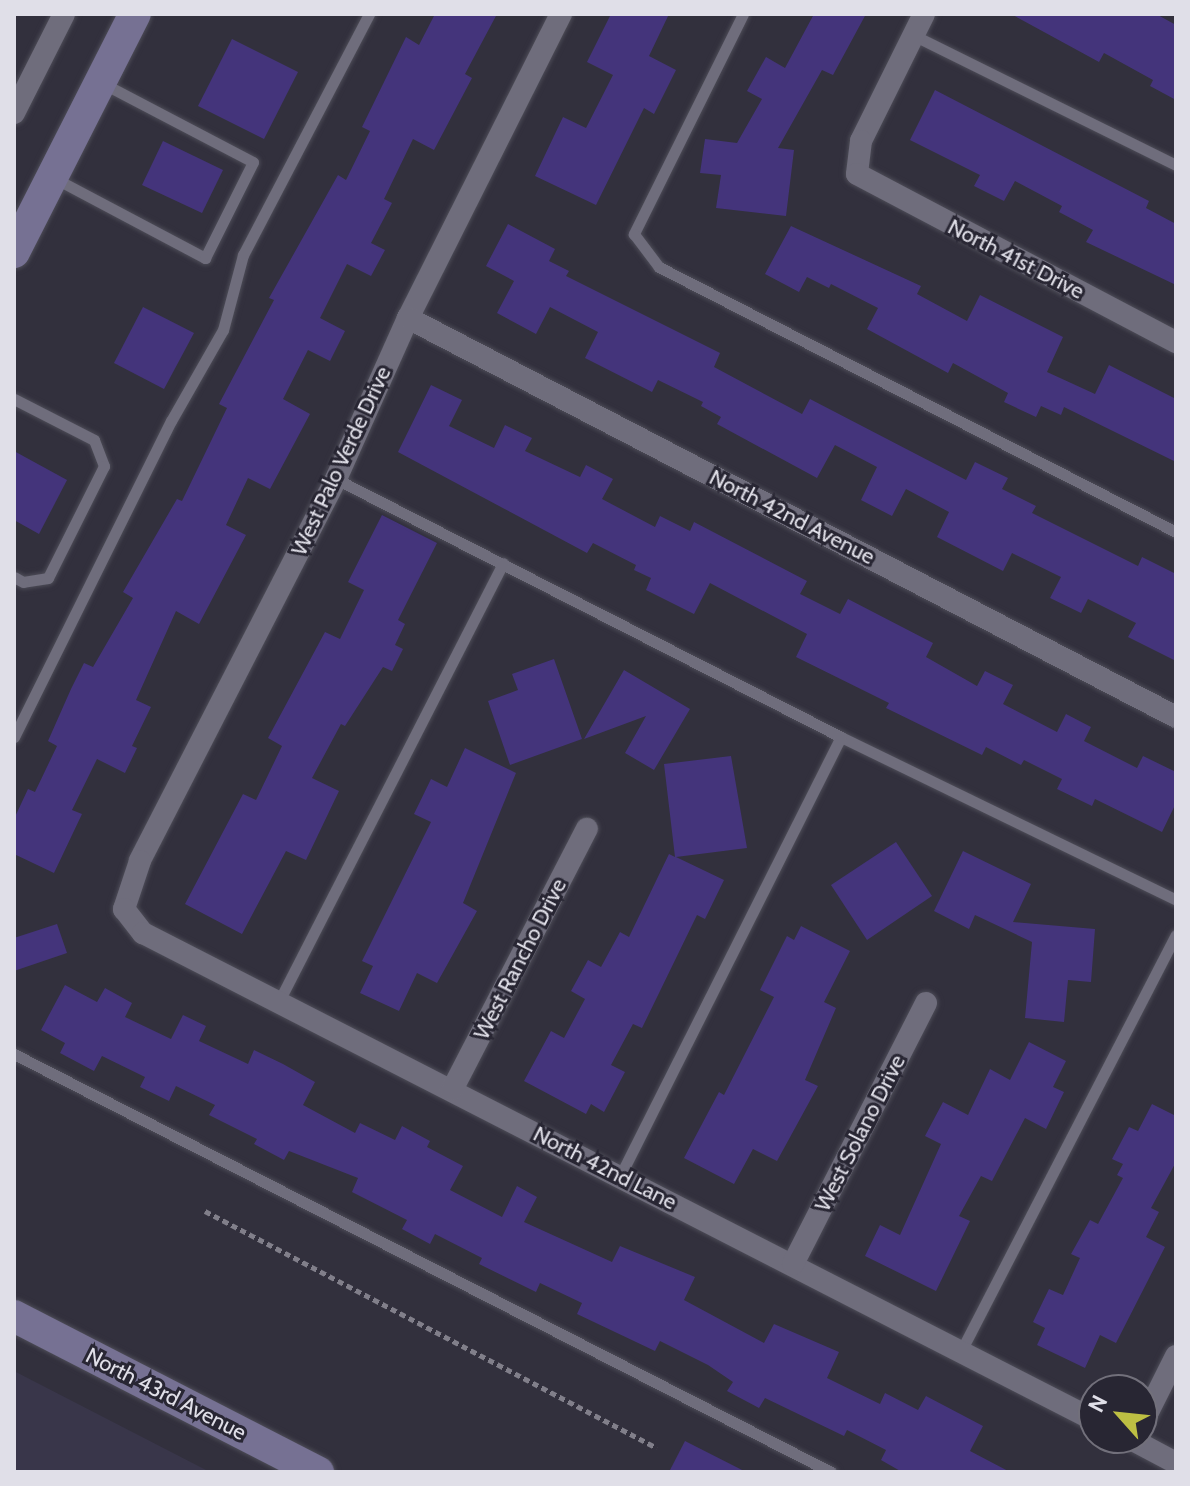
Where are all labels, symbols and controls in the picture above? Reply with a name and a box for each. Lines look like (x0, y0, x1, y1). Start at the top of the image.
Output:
street label: North 41st Drive (944, 213, 1088, 305)
street label: West Palo Verde Drive (286, 362, 396, 560)
street label: North 42nd Avenue (705, 464, 879, 570)
street label: West Rancho Drive (468, 874, 572, 1044)
street label: West Solano Drive (809, 1050, 911, 1216)
street label: North 42nd Lane (529, 1121, 681, 1215)
street label: North 43rd Avenue (81, 1342, 251, 1446)
north arrow (1078, 1374, 1158, 1454)
text: N (1082, 1391, 1114, 1417)

